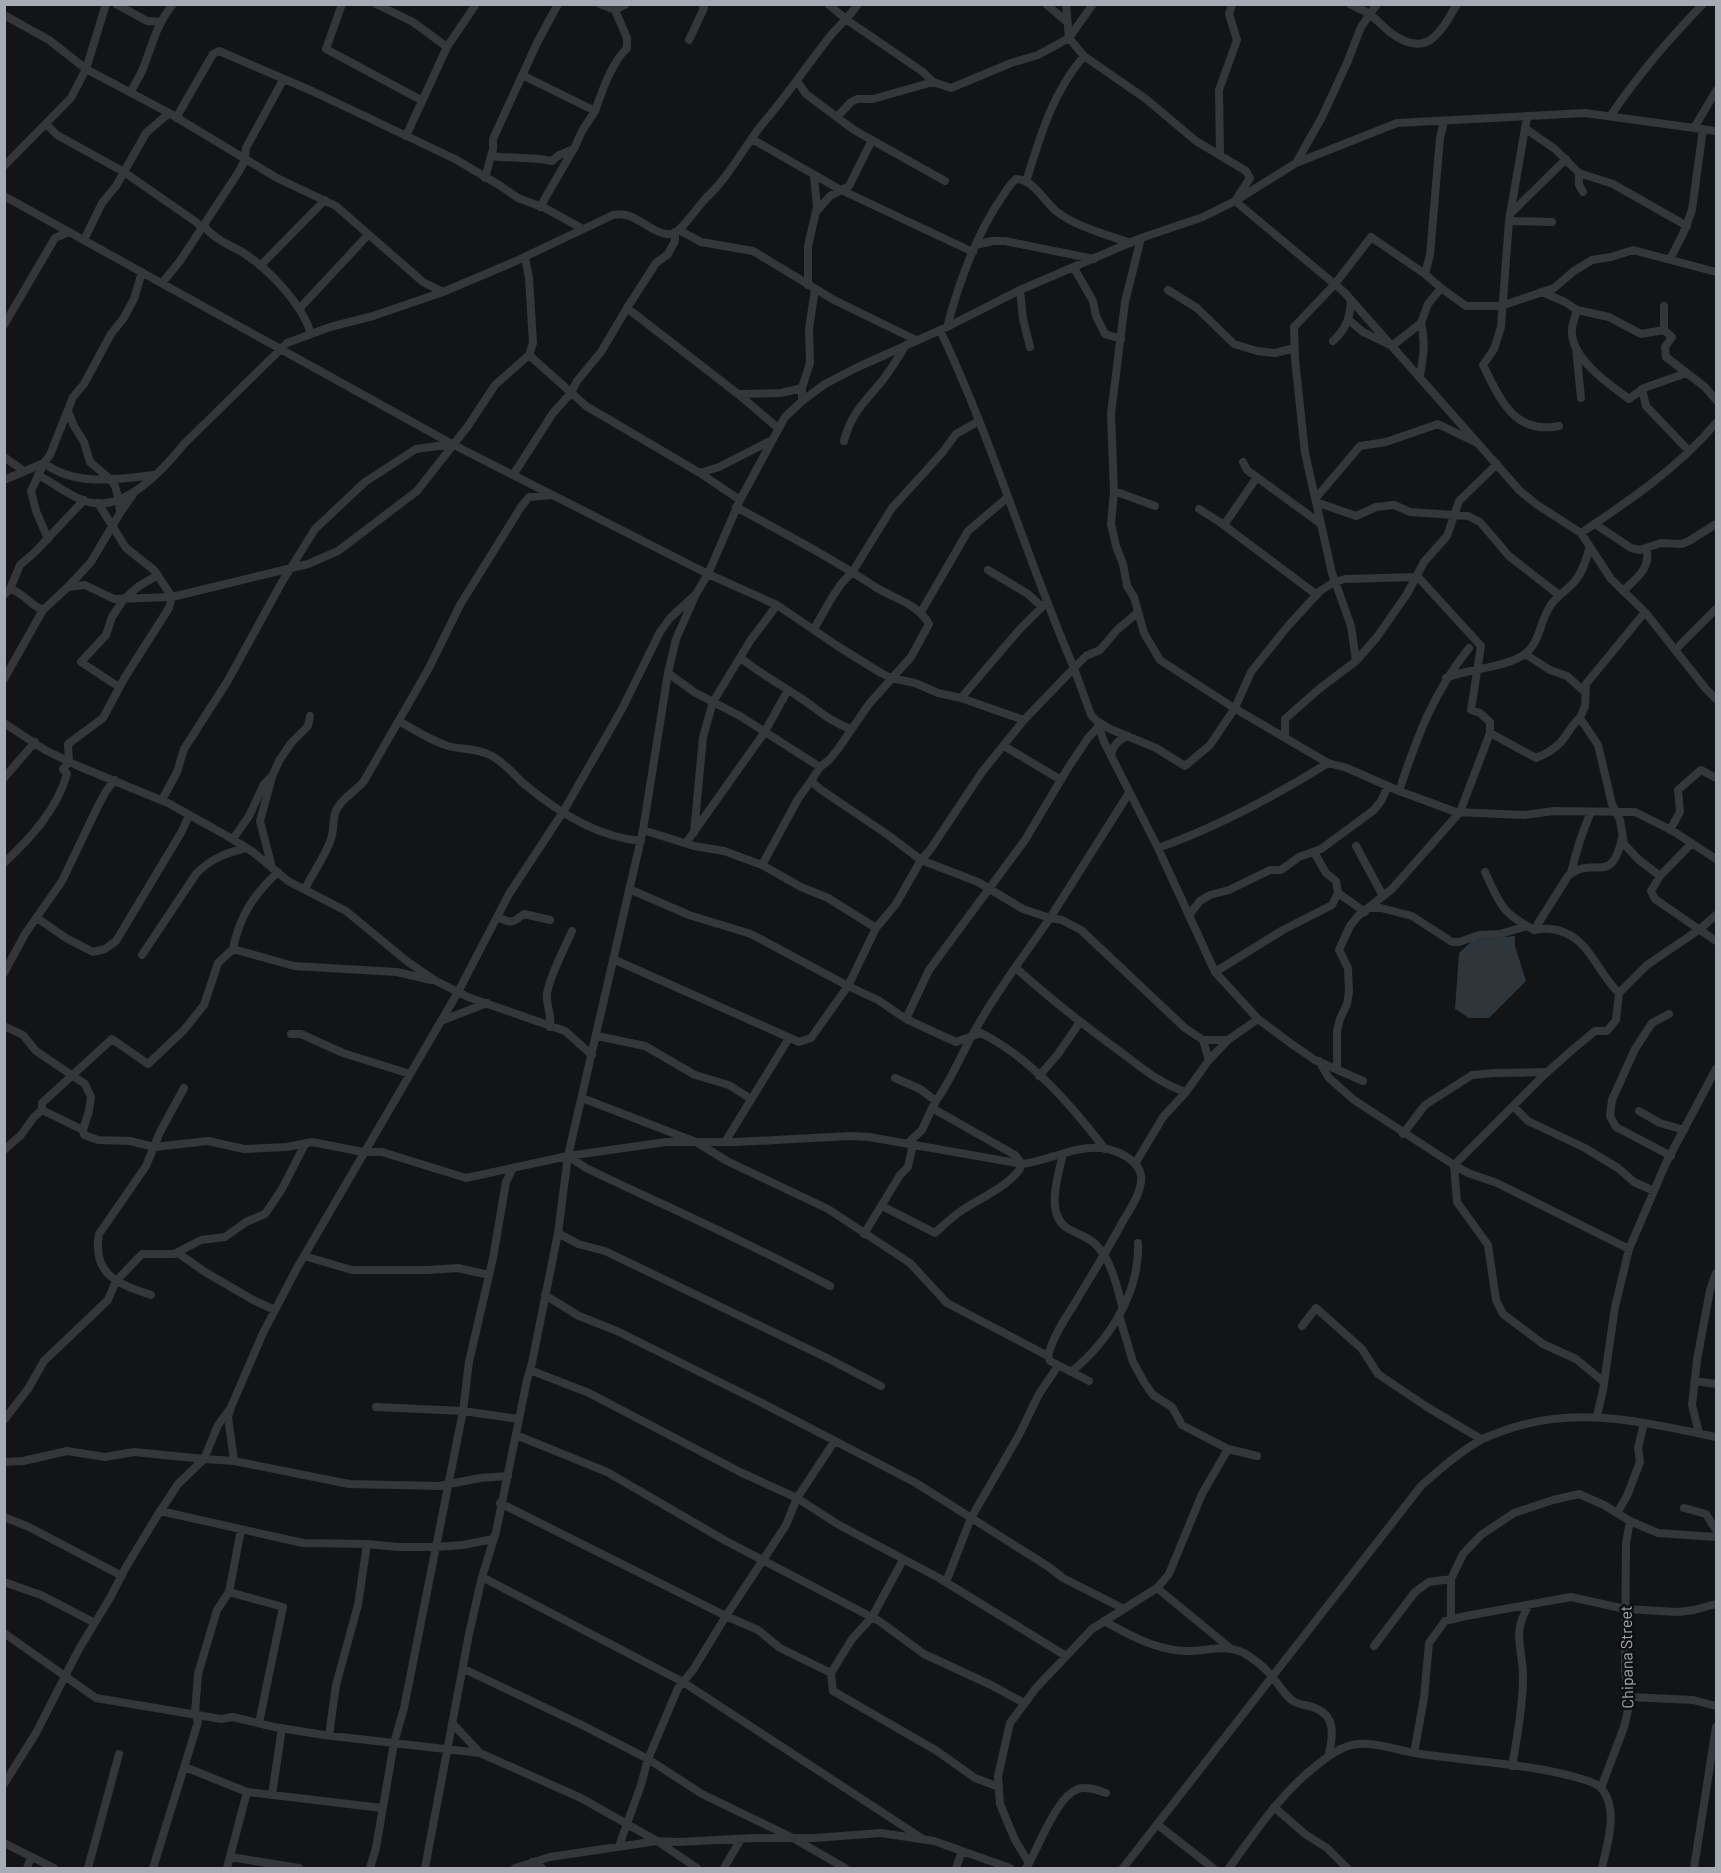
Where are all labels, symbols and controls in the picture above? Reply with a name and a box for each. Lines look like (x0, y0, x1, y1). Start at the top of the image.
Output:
street label: Chipana Street (1616, 1605, 1636, 1709)

